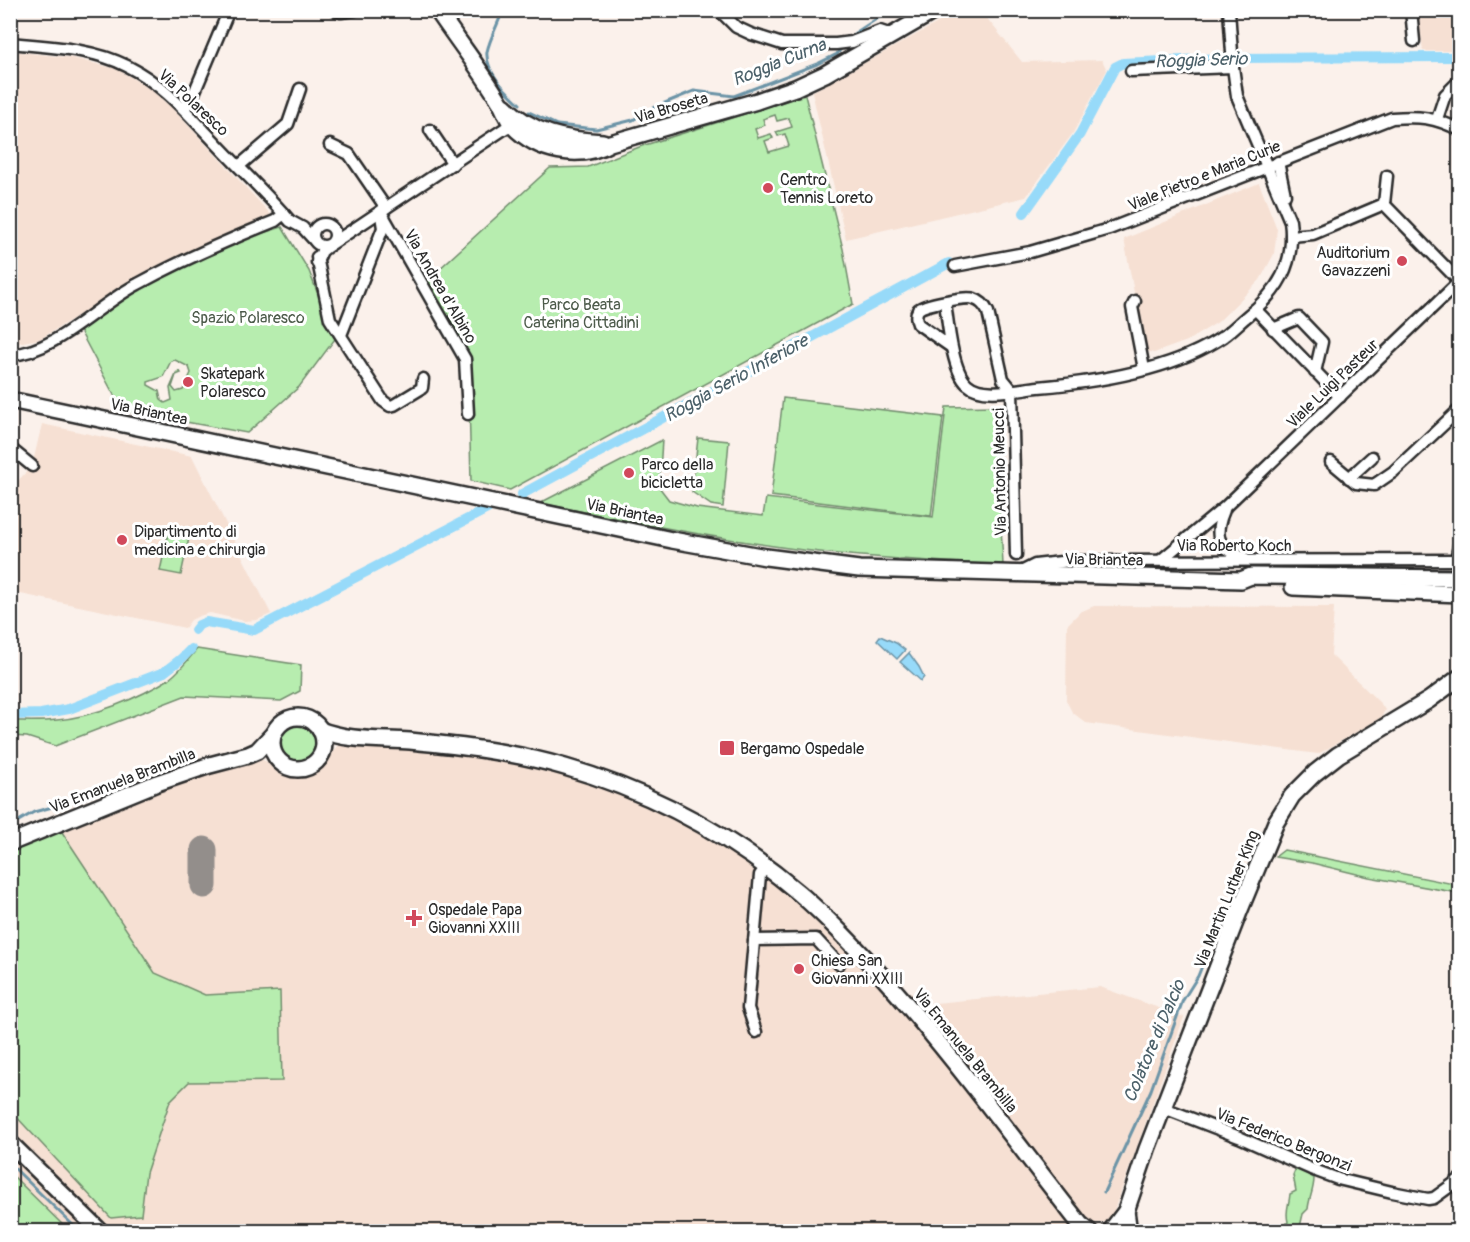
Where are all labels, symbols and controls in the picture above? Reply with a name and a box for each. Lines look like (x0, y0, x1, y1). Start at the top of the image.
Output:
water label: Roggia Curna (729, 33, 831, 92)
water label: Roggia Serio (1154, 47, 1249, 74)
street label: Via Polaresco (154, 65, 233, 141)
street label: Via Broseta (632, 88, 710, 128)
street label: Viale Pietro e Maria Curie (1125, 136, 1284, 216)
place label: Centro Tennis Loreto (780, 170, 873, 208)
marker: Centro Tennis Loreto (761, 181, 775, 195)
street label: Via Andrea d'Albino (399, 226, 481, 348)
place label: Auditorium Gavazzeni (1316, 243, 1390, 281)
marker: Auditorium Gavazzeni (1395, 254, 1409, 268)
park label: Parco Beata Caterina Cittadini (523, 295, 639, 333)
park label: Spazio Polaresco (191, 308, 305, 328)
water label: Roggia Serio Inferiore (660, 328, 814, 427)
street label: Viale Luigi Pasteur (1283, 335, 1383, 433)
place label: Skatepark Polaresco (200, 364, 266, 402)
marker: Skatepark Polaresco (181, 375, 195, 389)
street label: Via Briantea (108, 394, 189, 430)
street label: Via Antonio Meucci (989, 408, 1011, 536)
place label: Parco della bicicletta (641, 455, 713, 493)
marker: Parco della bicicletta (622, 466, 636, 480)
street label: Via Briantea (584, 494, 665, 530)
place label: Dipartimento di medicina e chirurgia (134, 522, 265, 560)
marker: Dipartimento di medicina e chirurgia (115, 533, 129, 547)
street label: Via Roberto Koch (1176, 536, 1292, 556)
street label: Via Briantea (1065, 549, 1143, 571)
marker: Bergamo Ospedale (718, 739, 736, 757)
place label: Bergamo Ospedale (740, 739, 864, 759)
street label: Via Emanuela Brambilla (47, 744, 198, 818)
street label: Via Martin Luther King (1190, 827, 1264, 971)
place label: Ospedale Papa Giovanni XXIII (428, 900, 522, 938)
marker: Ospedale Papa Giovanni XXIII (405, 909, 423, 927)
place label: Chiesa San Giovanni XXIII (811, 951, 903, 989)
marker: Chiesa San Giovanni XXIII (792, 962, 806, 976)
water label: Colatore di Dalcio (1118, 975, 1191, 1106)
street label: Via Emanuela Brambilla (909, 984, 1022, 1117)
street label: Via Federico Bergonzi (1213, 1104, 1354, 1176)

